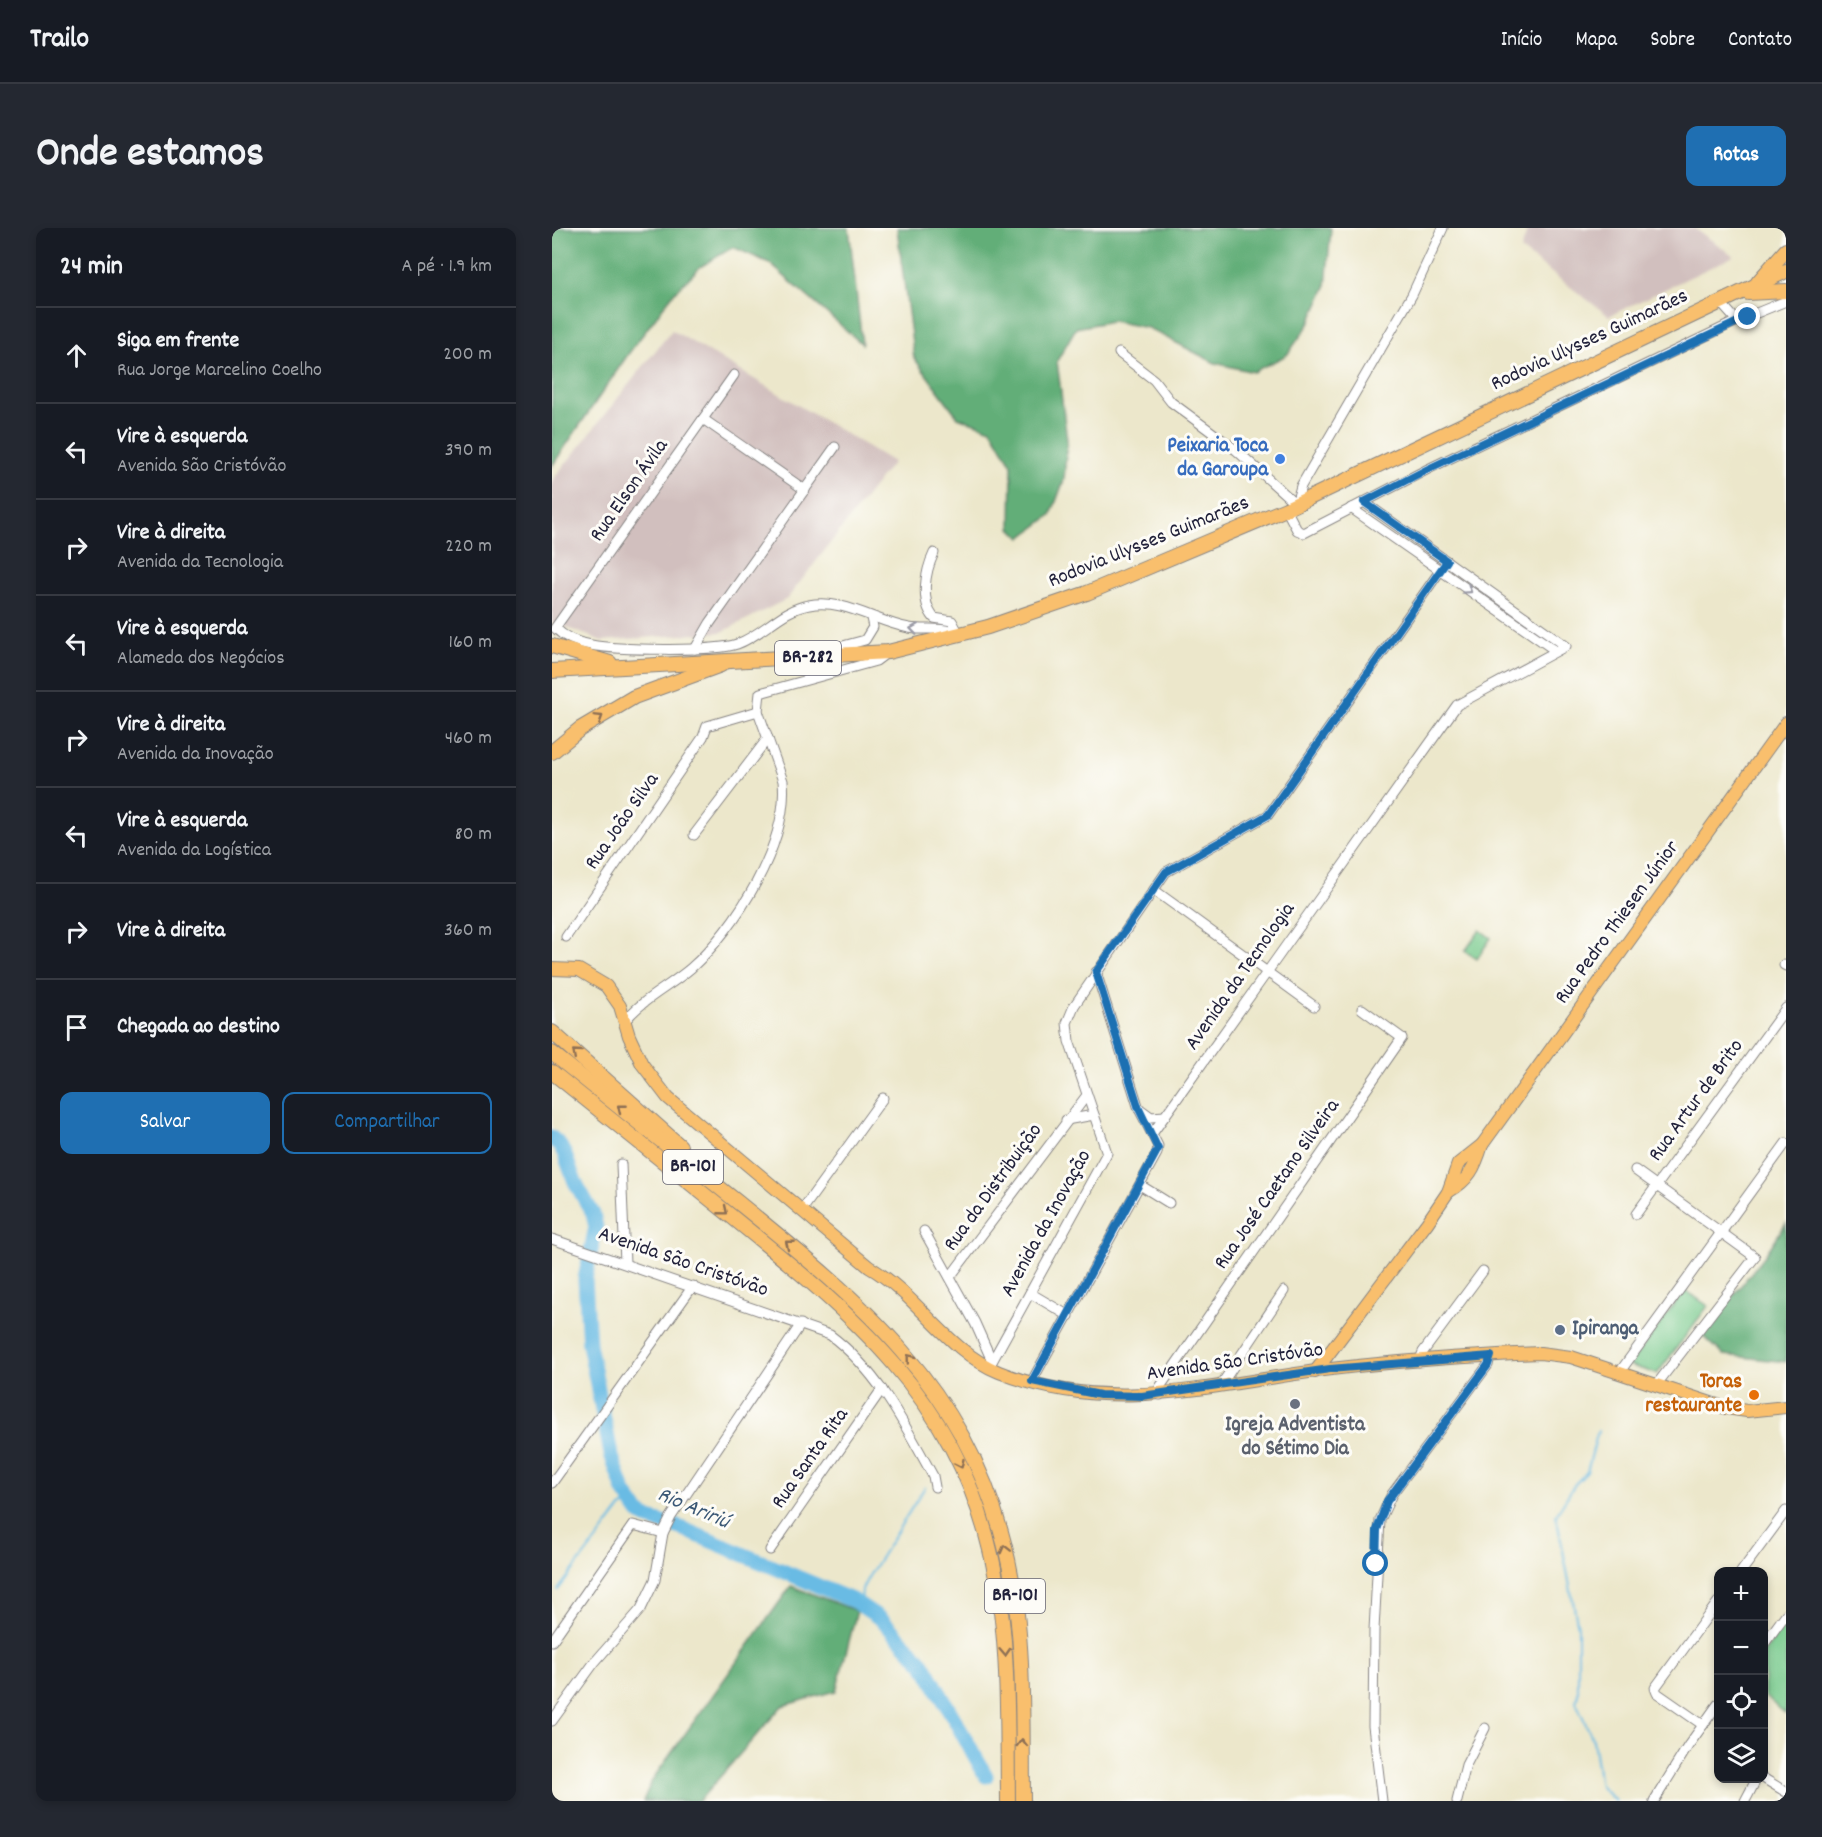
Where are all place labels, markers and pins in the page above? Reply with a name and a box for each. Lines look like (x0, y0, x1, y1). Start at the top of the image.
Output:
place label: Peixaria Toca da Garoupa (1167, 432, 1269, 486)
marker: Peixaria Toca da Garoupa (1273, 452, 1287, 466)
place label: Ipiranga (1572, 1315, 1640, 1345)
marker: Ipiranga (1553, 1323, 1567, 1337)
place label: Toras restaurante (1645, 1368, 1742, 1422)
marker: Toras restaurante (1747, 1388, 1761, 1402)
marker: Igreja Adventista do Sétimo Dia (1288, 1397, 1302, 1411)
place label: Igreja Adventista do Sétimo Dia (1225, 1411, 1366, 1465)

